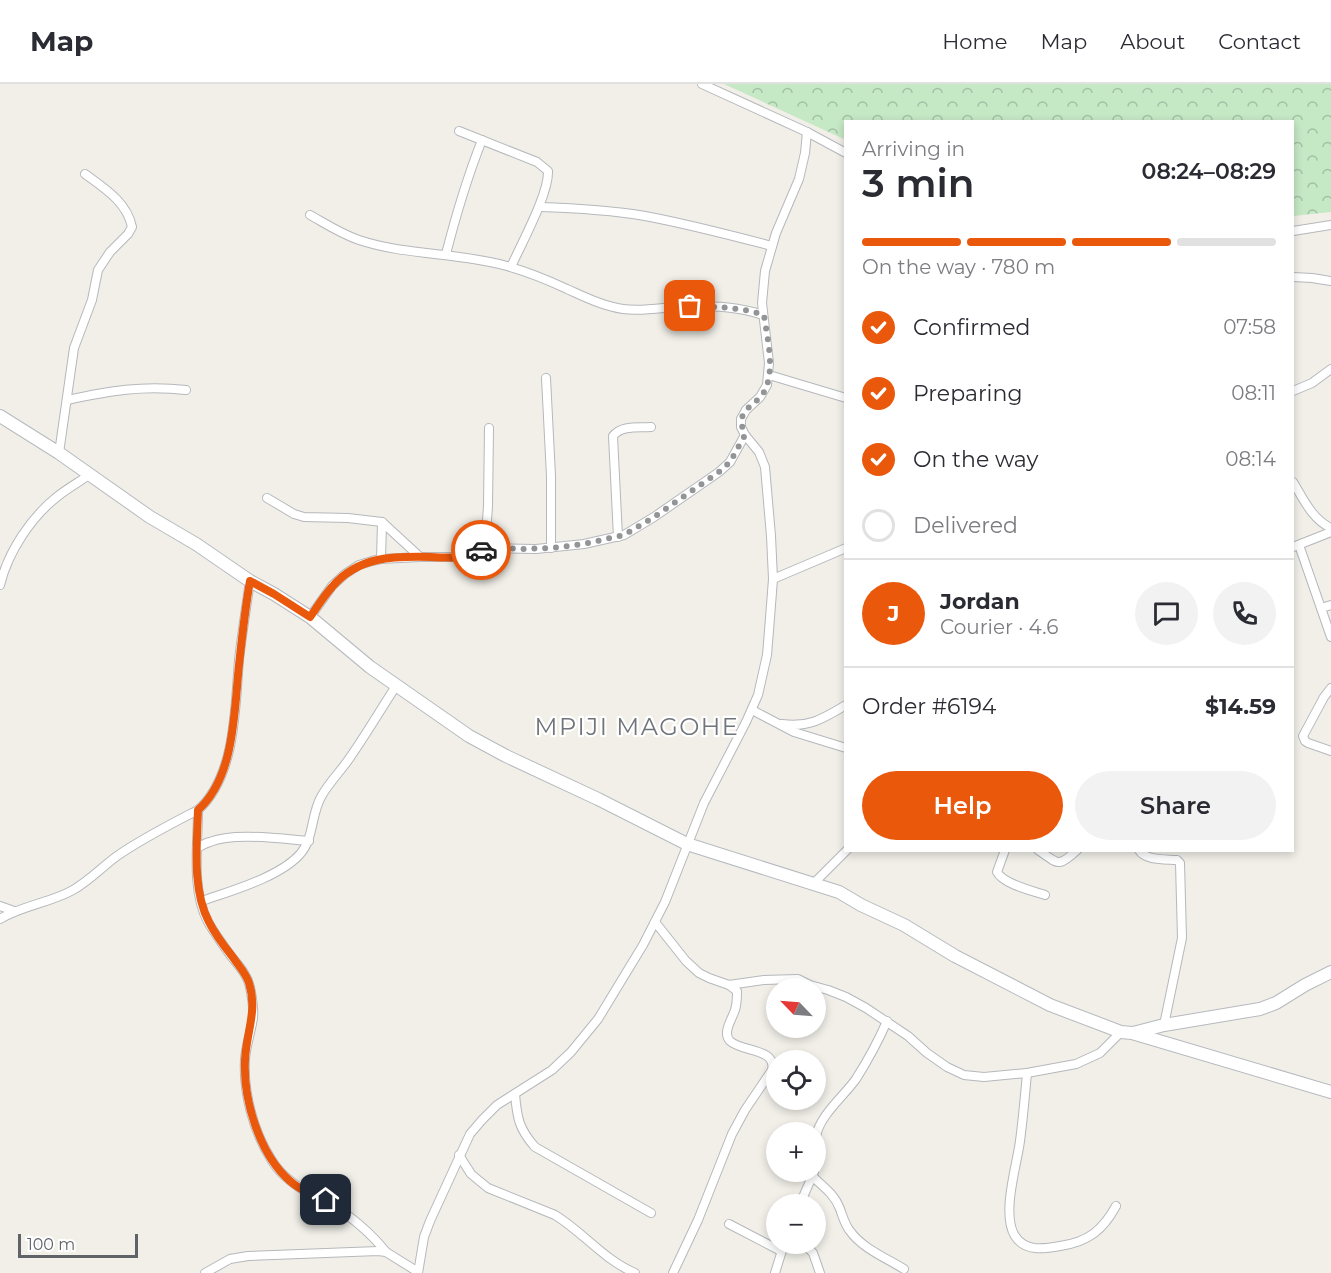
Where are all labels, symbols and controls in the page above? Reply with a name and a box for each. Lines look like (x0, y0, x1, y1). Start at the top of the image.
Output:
text: Map (30, 24, 93, 58)
text: Home (942, 29, 1007, 54)
text: Map (1040, 29, 1087, 54)
text: About (1120, 29, 1185, 54)
text: Contact (1218, 29, 1301, 54)
text: Arriving in (862, 137, 965, 161)
text: 08:24–08:29 (1142, 158, 1276, 185)
text: 3 min (862, 159, 975, 207)
text: On the way · 780 m (862, 255, 1055, 279)
pin (664, 280, 715, 331)
icon: bag (673, 289, 706, 322)
icon: check (862, 311, 895, 344)
text: Confirmed (913, 314, 1030, 341)
text: 07:58 (1223, 315, 1276, 339)
icon: check (862, 377, 895, 410)
text: Preparing (913, 380, 1022, 407)
text: 08:11 (1231, 381, 1276, 405)
icon: check (862, 443, 895, 476)
text: On the way (913, 446, 1038, 473)
text: 08:14 (1225, 447, 1276, 471)
text: Delivered (913, 512, 1018, 539)
courier (451, 520, 511, 580)
icon: car (465, 534, 498, 567)
button: chat (1135, 582, 1198, 645)
button: phone (1213, 582, 1276, 645)
text: Jordan (940, 588, 1020, 615)
text: J (888, 600, 899, 627)
text: Courier · 4.6 (940, 615, 1058, 639)
text: Order #6194 (862, 693, 996, 720)
text: $14.59 (1205, 693, 1276, 720)
district label: MPIJI MAGOHE (535, 712, 739, 741)
button: Help (862, 771, 1063, 840)
button: Share (1075, 771, 1276, 840)
north arrow (766, 978, 826, 1038)
map controls (766, 978, 826, 1254)
button: locate (766, 1050, 826, 1110)
button: + (766, 1122, 826, 1182)
pin (300, 1174, 351, 1225)
icon: home (309, 1183, 342, 1216)
button: − (766, 1194, 826, 1254)
scale bar (18, 1231, 138, 1258)
text: 100 m (27, 1235, 75, 1254)

